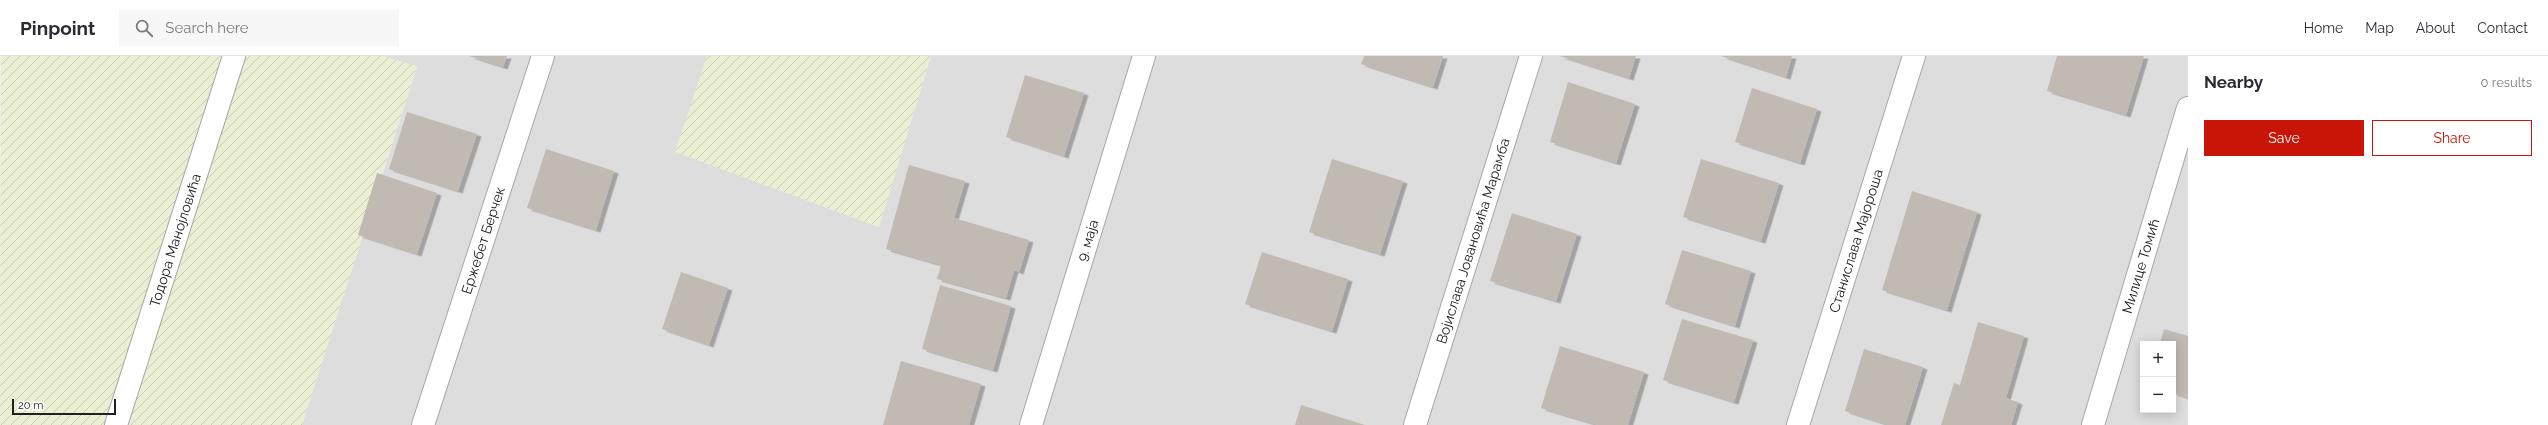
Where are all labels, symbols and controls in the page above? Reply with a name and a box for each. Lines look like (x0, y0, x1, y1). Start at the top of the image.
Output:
search box (119, 10, 399, 46)
text: Pinpoint (20, 17, 95, 39)
icon: search (133, 17, 155, 39)
text: Search here (165, 19, 249, 37)
text: Home (2304, 20, 2343, 36)
text: Map (2365, 20, 2394, 36)
text: About (2416, 20, 2455, 36)
text: Contact (2477, 20, 2528, 36)
text: Nearby (2204, 72, 2263, 92)
text: 0 results (2481, 75, 2532, 90)
button: Save (2204, 120, 2364, 156)
button: Share (2372, 120, 2532, 156)
street label: Војислава Јовановића Марамба (1433, 136, 1513, 346)
street label: Станислава Мајороша (1826, 167, 1886, 315)
street label: Тодора Манојловића (146, 172, 204, 309)
street label: Ержебет Берчек (458, 185, 508, 296)
street label: Милице Томић (2119, 217, 2162, 315)
street label: 9. маја (1074, 218, 1101, 263)
map controls (2140, 341, 2176, 413)
button: + (2140, 341, 2176, 377)
button: − (2140, 377, 2176, 413)
scale bar (12, 397, 116, 416)
text: 20 m (18, 399, 43, 412)

